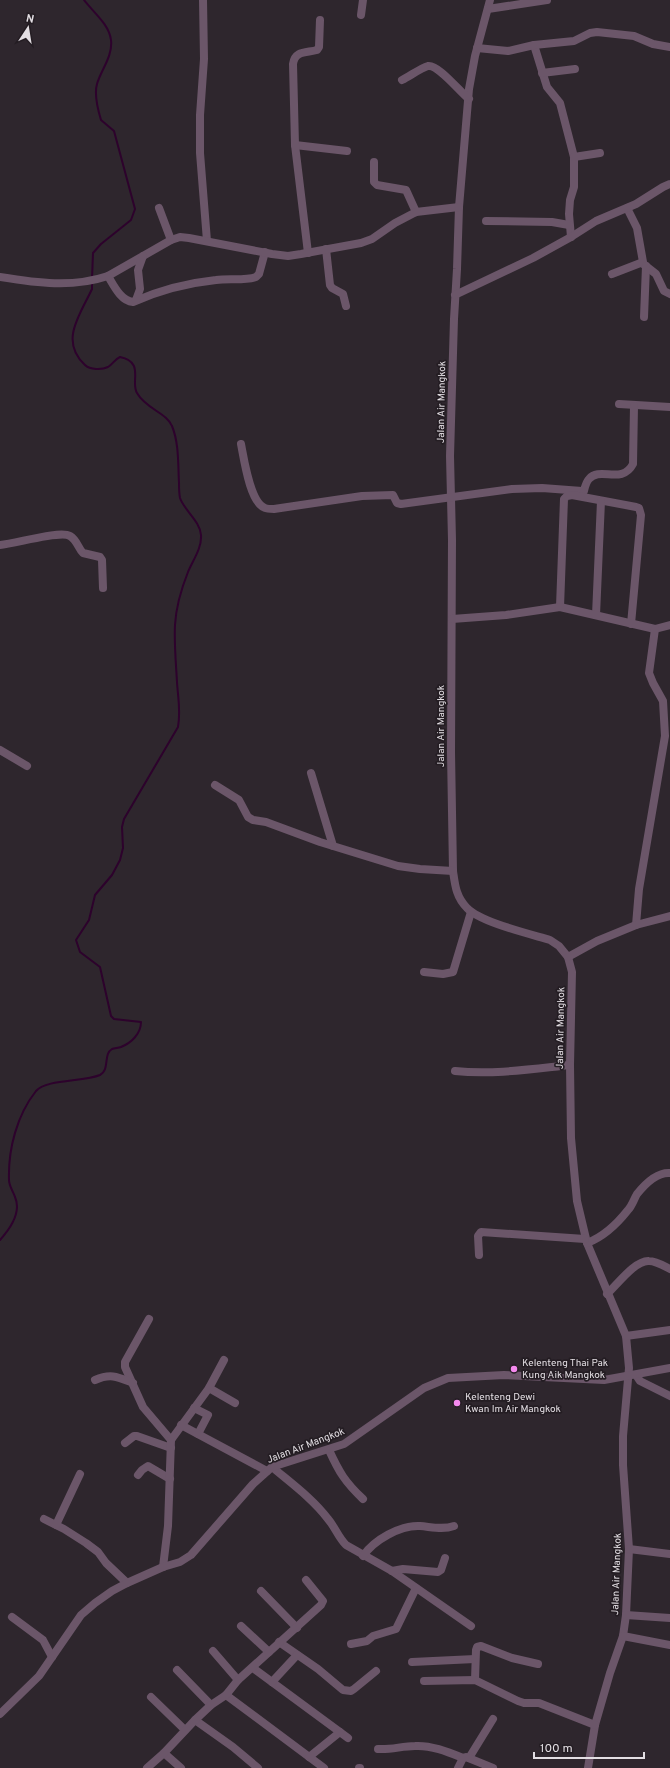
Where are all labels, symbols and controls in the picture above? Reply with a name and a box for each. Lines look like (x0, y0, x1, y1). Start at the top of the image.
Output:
north arrow (8, 8, 48, 48)
text: N (25, 12, 35, 27)
street label: Jalan Air Mangkok (435, 361, 449, 443)
street label: Jalan Air Mangkok (435, 685, 448, 767)
street label: Jalan Air Mangkok (554, 987, 568, 1069)
place label: Kelenteng Thai Pak Kung Aik Mangkok (522, 1357, 608, 1382)
marker: Kelenteng Thai Pak Kung Aik Mangkok (509, 1364, 519, 1374)
place label: Kelenteng Dewi Kwan Im Air Mangkok (465, 1391, 561, 1416)
marker: Kelenteng Dewi Kwan Im Air Mangkok (452, 1398, 462, 1408)
street label: Jalan Air Mangkok (265, 1425, 347, 1467)
street label: Jalan Air Mangkok (609, 1533, 625, 1615)
scale bar (534, 1734, 644, 1760)
text: 100 m (540, 1741, 573, 1757)

